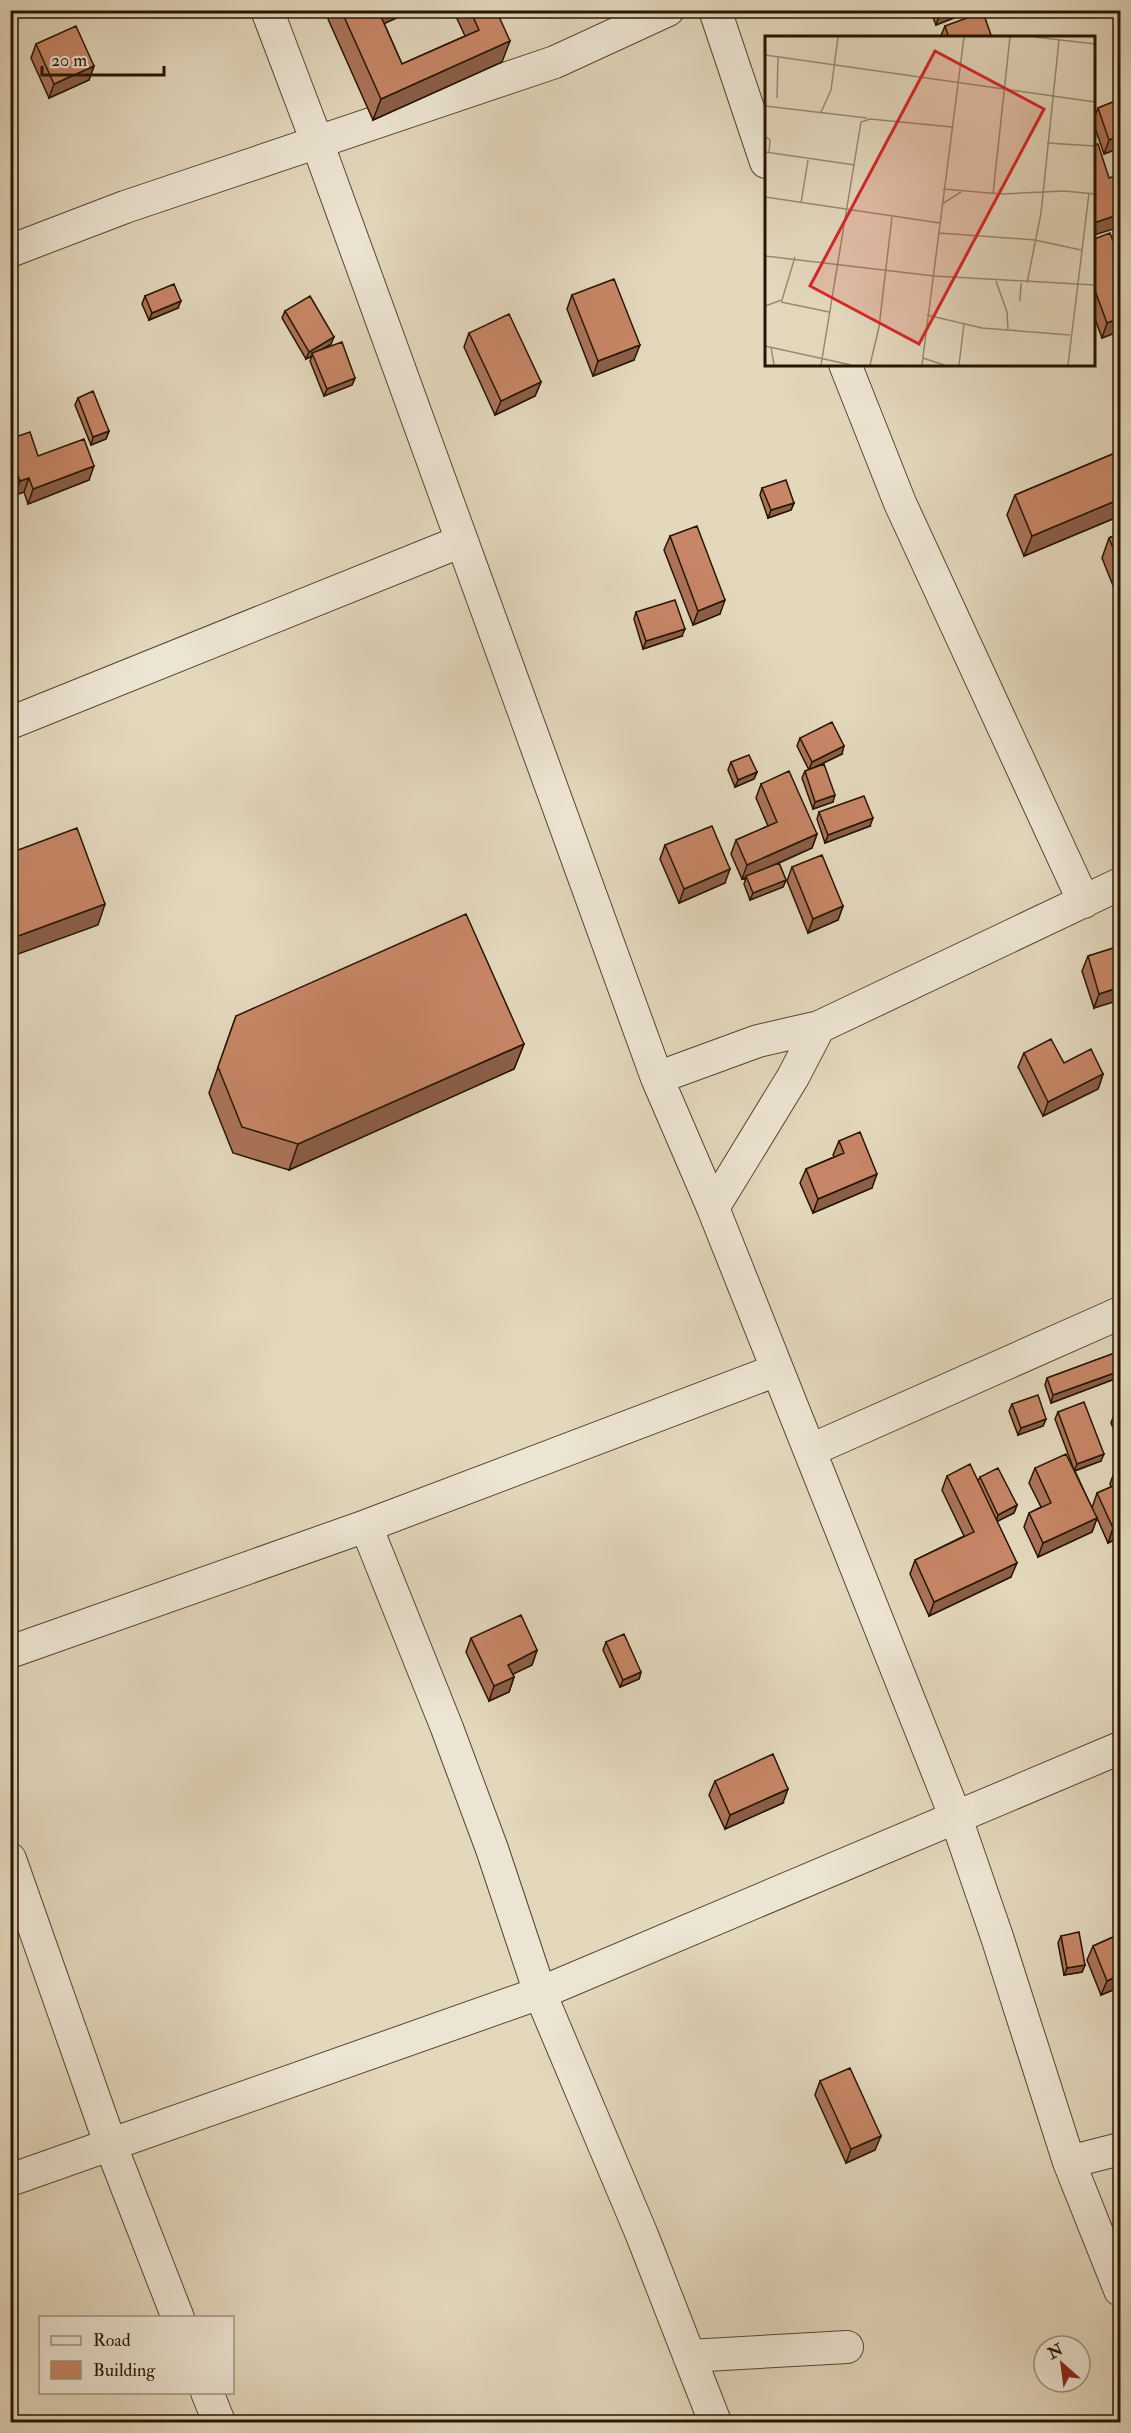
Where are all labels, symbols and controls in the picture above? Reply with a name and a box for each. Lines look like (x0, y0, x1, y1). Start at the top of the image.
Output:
inset map (765, 36, 1095, 366)
scale bar (42, 39, 164, 77)
text: 20 m (51, 49, 87, 72)
legend (39, 2316, 234, 2394)
text: Road (93, 2329, 131, 2352)
north arrow (1032, 2334, 1092, 2394)
text: N (1044, 2339, 1067, 2364)
text: Building (93, 2359, 156, 2382)

